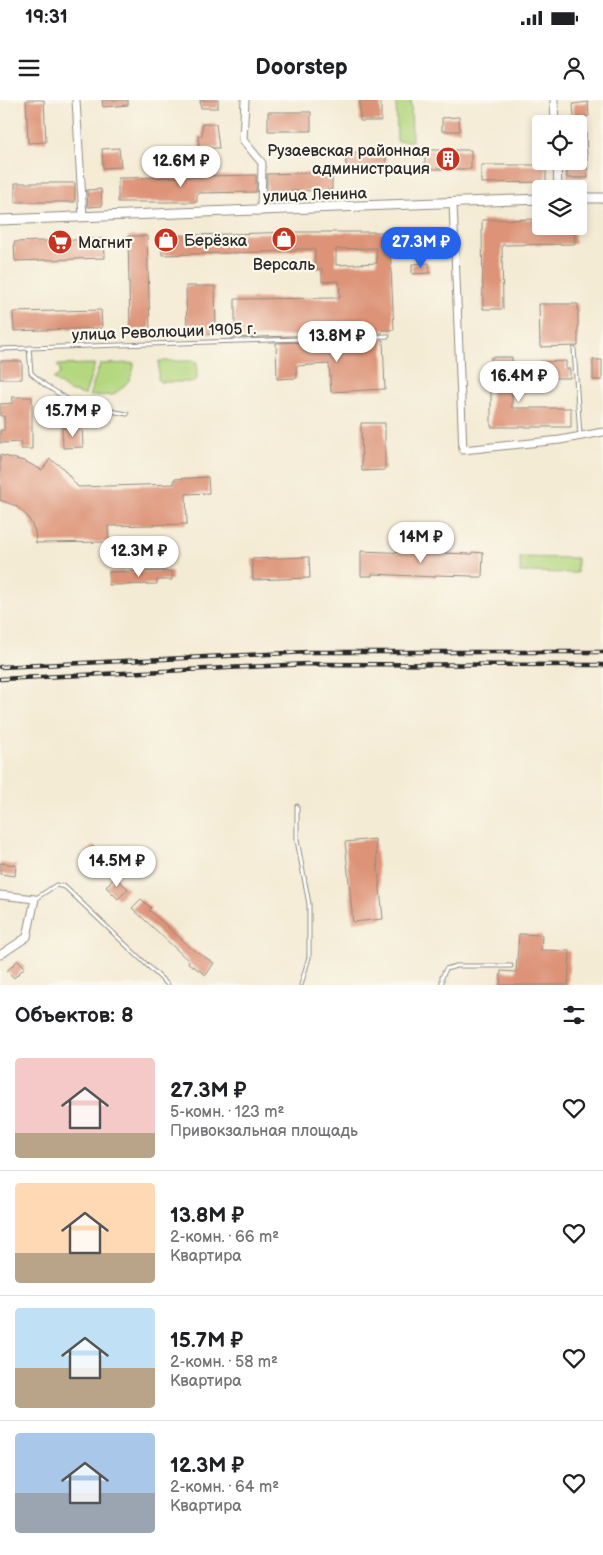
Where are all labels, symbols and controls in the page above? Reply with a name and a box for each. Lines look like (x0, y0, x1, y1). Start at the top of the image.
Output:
text: 19:31 (25, 6, 68, 29)
icon: menu (15, 54, 43, 82)
text: Doorstep (255, 54, 348, 81)
icon: person (560, 54, 588, 82)
map controls (532, 115, 587, 235)
button: locate (532, 115, 587, 170)
place label: Рузаевская районная администрация (267, 142, 430, 179)
pin: 12.6M ₽ (135, 146, 227, 188)
building icon: Рузаевская районная администрация (435, 146, 461, 172)
text: 12.6M ₽ (153, 152, 209, 171)
button: layers (532, 180, 587, 235)
street label: улица Ленина (263, 184, 368, 207)
shop icon: Версаль (271, 226, 297, 252)
pin: 27.3M ₽ (375, 226, 467, 269)
shop icon: Берёзка (153, 227, 179, 253)
supermarket icon: Магнит (47, 229, 73, 255)
place label: Берёзка (184, 232, 248, 251)
text: 27.3M ₽ (392, 233, 450, 252)
place label: Магнит (78, 234, 133, 253)
place label: Версаль (253, 256, 315, 275)
street label: улица Революции 1905 г. (72, 320, 257, 345)
pin: 13.8M ₽ (291, 320, 383, 363)
text: 13.8M ₽ (309, 327, 365, 346)
pin: 16.4M ₽ (473, 360, 565, 403)
text: 16.4M ₽ (491, 367, 547, 386)
pin: 15.7M ₽ (27, 396, 119, 438)
text: 15.7M ₽ (45, 402, 101, 421)
pin: 14M ₽ (386, 522, 456, 564)
text: 14M ₽ (399, 528, 443, 547)
pin: 12.3M ₽ (93, 536, 185, 578)
text: 12.3M ₽ (111, 542, 167, 561)
pin: 14.5M ₽ (71, 846, 163, 888)
text: 14.5M ₽ (89, 852, 145, 871)
icon: filters (560, 1001, 588, 1029)
text: Объектов: 8 (15, 1003, 134, 1028)
icon: home (55, 1078, 115, 1138)
text: 27.3M ₽ (170, 1078, 247, 1103)
icon: heart (560, 1094, 588, 1122)
text: 5-комн. · 123 m² (170, 1103, 284, 1122)
text: Привокзальная площадь (170, 1122, 358, 1141)
icon: home (55, 1203, 115, 1263)
text: 13.8M ₽ (170, 1203, 244, 1228)
icon: heart (560, 1219, 588, 1247)
text: 2-комн. · 66 m² (170, 1228, 279, 1247)
text: Квартира (170, 1247, 242, 1266)
icon: home (55, 1328, 115, 1388)
text: 15.7M ₽ (170, 1328, 243, 1353)
icon: heart (560, 1344, 588, 1372)
text: 2-комн. · 58 m² (170, 1353, 278, 1372)
text: Квартира (170, 1372, 242, 1391)
icon: home (55, 1453, 115, 1513)
text: 12.3M ₽ (170, 1453, 244, 1478)
icon: heart (560, 1469, 588, 1497)
text: 2-комн. · 64 m² (170, 1478, 279, 1497)
text: Квартира (170, 1497, 242, 1516)

